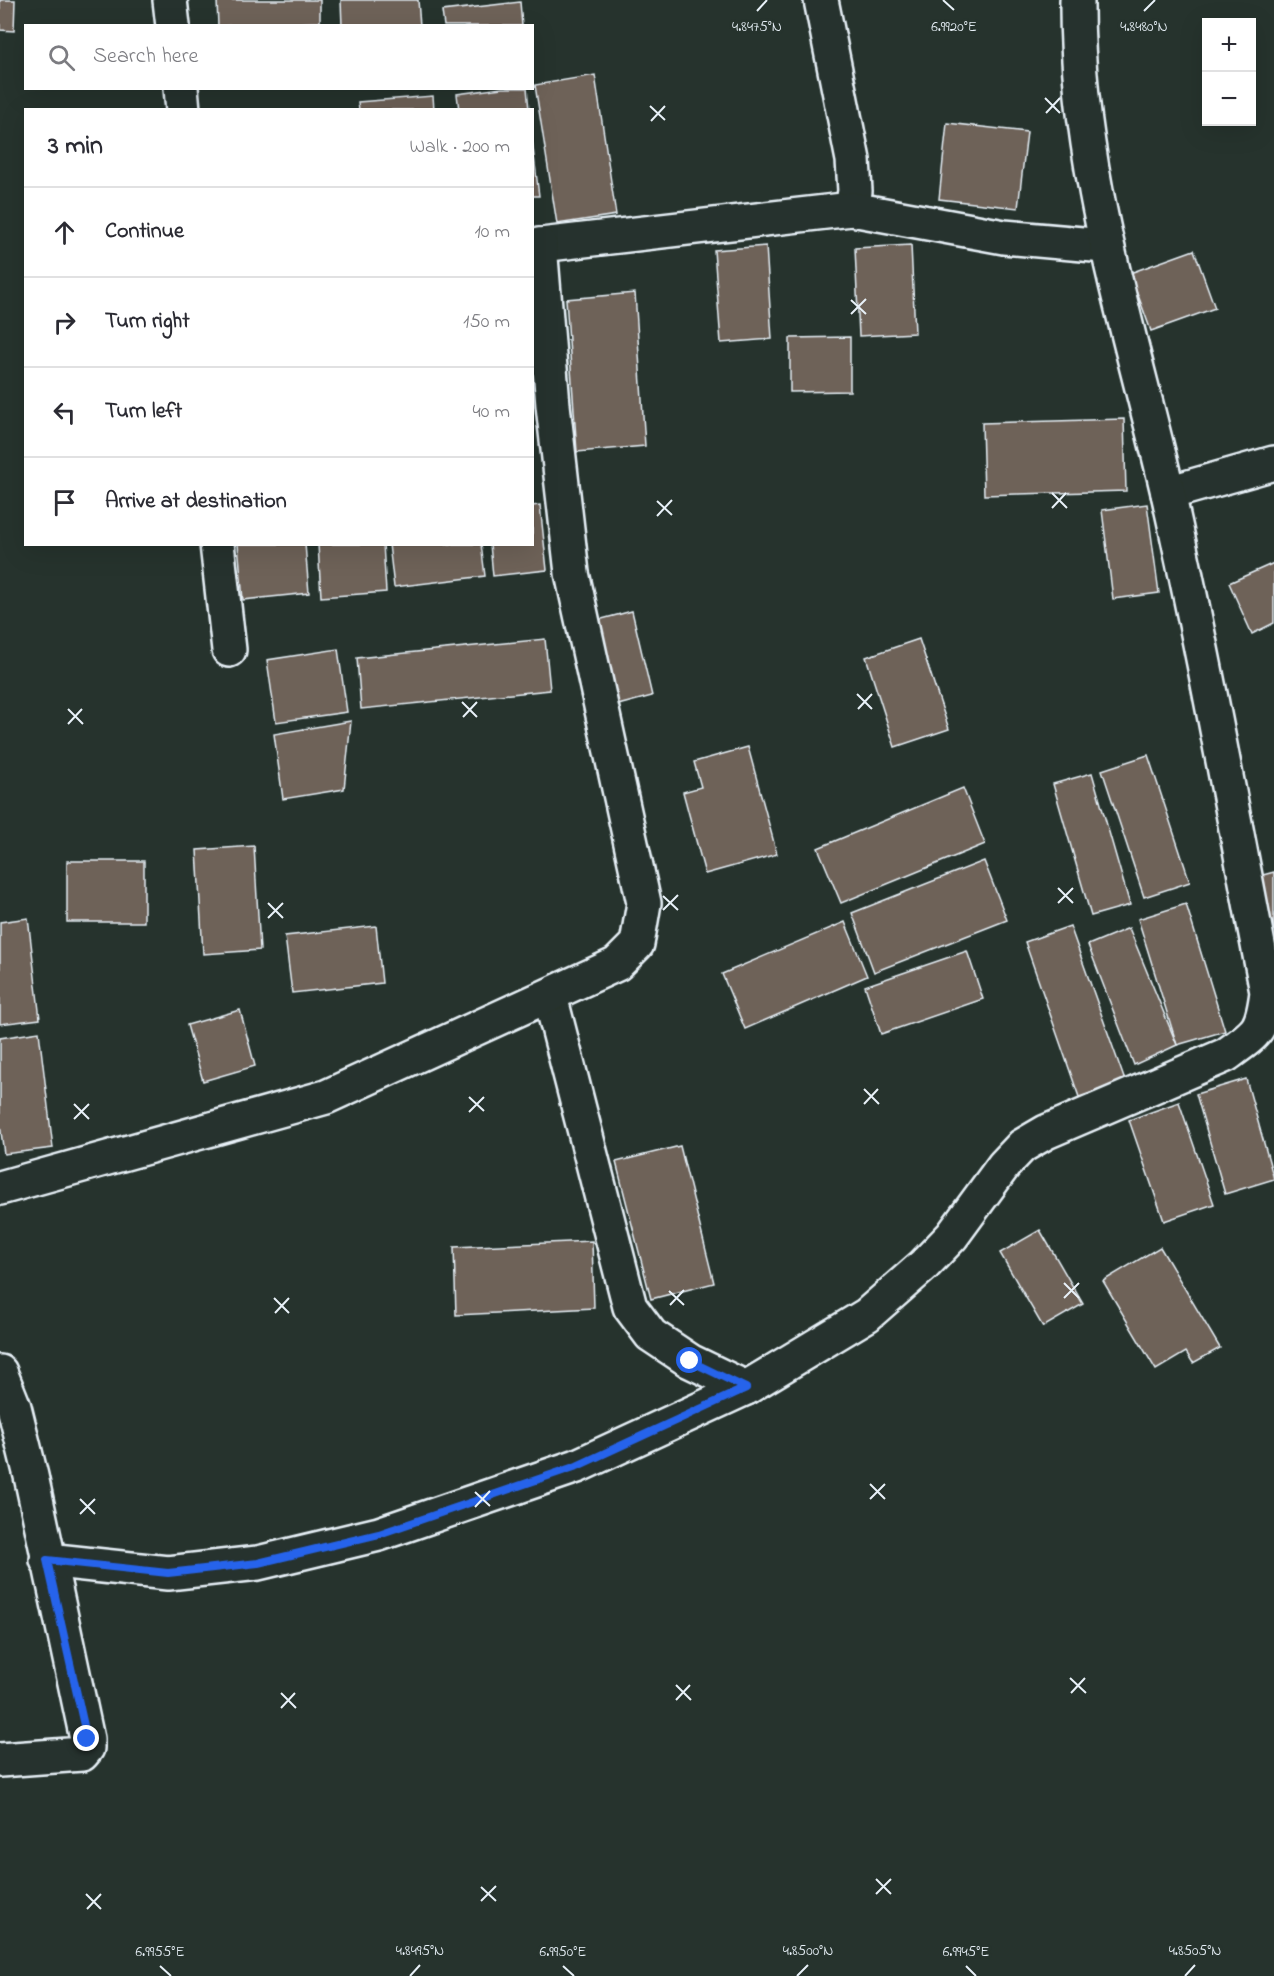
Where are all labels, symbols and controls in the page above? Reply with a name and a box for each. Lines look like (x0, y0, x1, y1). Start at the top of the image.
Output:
text: 4.8475°N (732, 16, 782, 38)
text: 6.9920°E (931, 16, 977, 38)
text: 4.8480°N (1120, 16, 1168, 38)
map controls (1202, 18, 1256, 126)
button: + (1202, 18, 1256, 72)
search box (24, 24, 534, 90)
icon: search (45, 41, 78, 74)
text: Search here (93, 41, 198, 73)
button: − (1202, 72, 1256, 126)
text: 3 min (48, 128, 103, 166)
text: Walk · 200 m (410, 133, 510, 162)
icon: ahead (48, 216, 81, 249)
text: Continue (105, 216, 184, 248)
text: 10 m (474, 218, 510, 247)
icon: right (48, 306, 81, 339)
text: Turn right (105, 306, 190, 338)
text: 150 m (463, 308, 510, 337)
icon: left (48, 396, 81, 429)
text: Turn left (105, 396, 182, 428)
text: 40 m (473, 398, 510, 427)
icon: arrive (48, 486, 81, 519)
text: Arrive at destination (105, 486, 287, 518)
route start (676, 1347, 702, 1373)
route end (73, 1725, 99, 1751)
text: 4.8495°N (396, 1940, 444, 1962)
text: 4.8500°N (783, 1940, 833, 1962)
text: 4.8505°N (1169, 1940, 1221, 1962)
text: 6.9955°E (136, 1941, 184, 1963)
text: 6.9950°E (540, 1941, 586, 1963)
text: 6.9945°E (943, 1941, 989, 1963)

